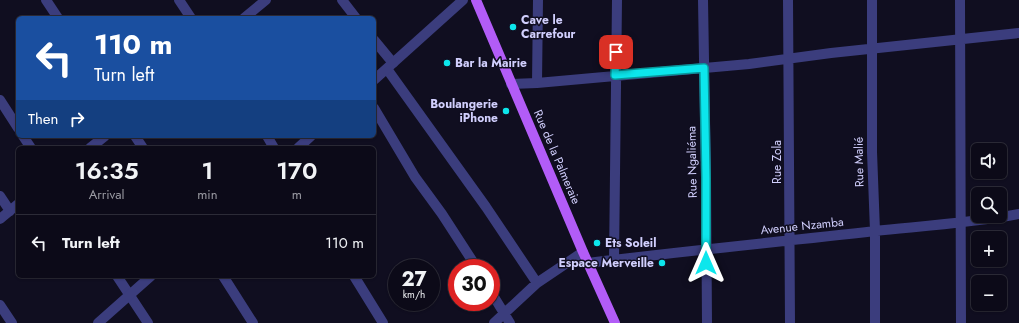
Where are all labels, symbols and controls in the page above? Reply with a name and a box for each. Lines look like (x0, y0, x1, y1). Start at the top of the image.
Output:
place label: Cave le Carrefour (521, 11, 576, 43)
marker: Cave le Carrefour (508, 22, 518, 32)
text: 110 m (94, 24, 172, 65)
icon: left (28, 32, 80, 84)
pin (599, 35, 633, 69)
icon: arrive (605, 41, 627, 63)
place label: Bar la Mairie (455, 54, 527, 72)
marker: Bar la Mairie (442, 58, 452, 68)
text: Turn left (94, 62, 154, 88)
place label: Boulangerie iPhone (430, 95, 498, 127)
marker: Boulangerie iPhone (501, 106, 511, 116)
street label: Rue de la Palmeraie (529, 107, 585, 207)
text: Then (28, 108, 58, 130)
icon: right (66, 108, 88, 130)
street label: Rue Ngaliéma (682, 126, 702, 198)
street label: Rue Malié (850, 137, 868, 187)
street label: Rue Zola (768, 140, 786, 184)
map controls (971, 143, 1007, 311)
button: sound (971, 143, 1007, 179)
text: 16:35 (75, 153, 139, 188)
text: 1 (201, 153, 213, 188)
text: 170 (276, 153, 317, 188)
text: Arrival (89, 185, 125, 204)
text: min (197, 185, 218, 204)
text: m (292, 185, 302, 204)
button: search (971, 187, 1007, 223)
street label: Avenue Nzamba (760, 213, 845, 239)
button: + (971, 231, 1007, 267)
icon: left (28, 232, 50, 254)
text: Turn left (62, 232, 120, 254)
text: 110 m (325, 232, 364, 254)
place label: Ets Soleil (605, 234, 656, 252)
marker: Ets Soleil (592, 238, 602, 248)
position arrow (685, 242, 727, 284)
place label: Espace Merveille (558, 254, 654, 272)
marker: Espace Merveille (657, 258, 667, 268)
speed limit sign: 30 (448, 259, 500, 311)
text: 27 (401, 265, 427, 294)
button: − (971, 275, 1007, 311)
text: km/h (403, 287, 425, 302)

